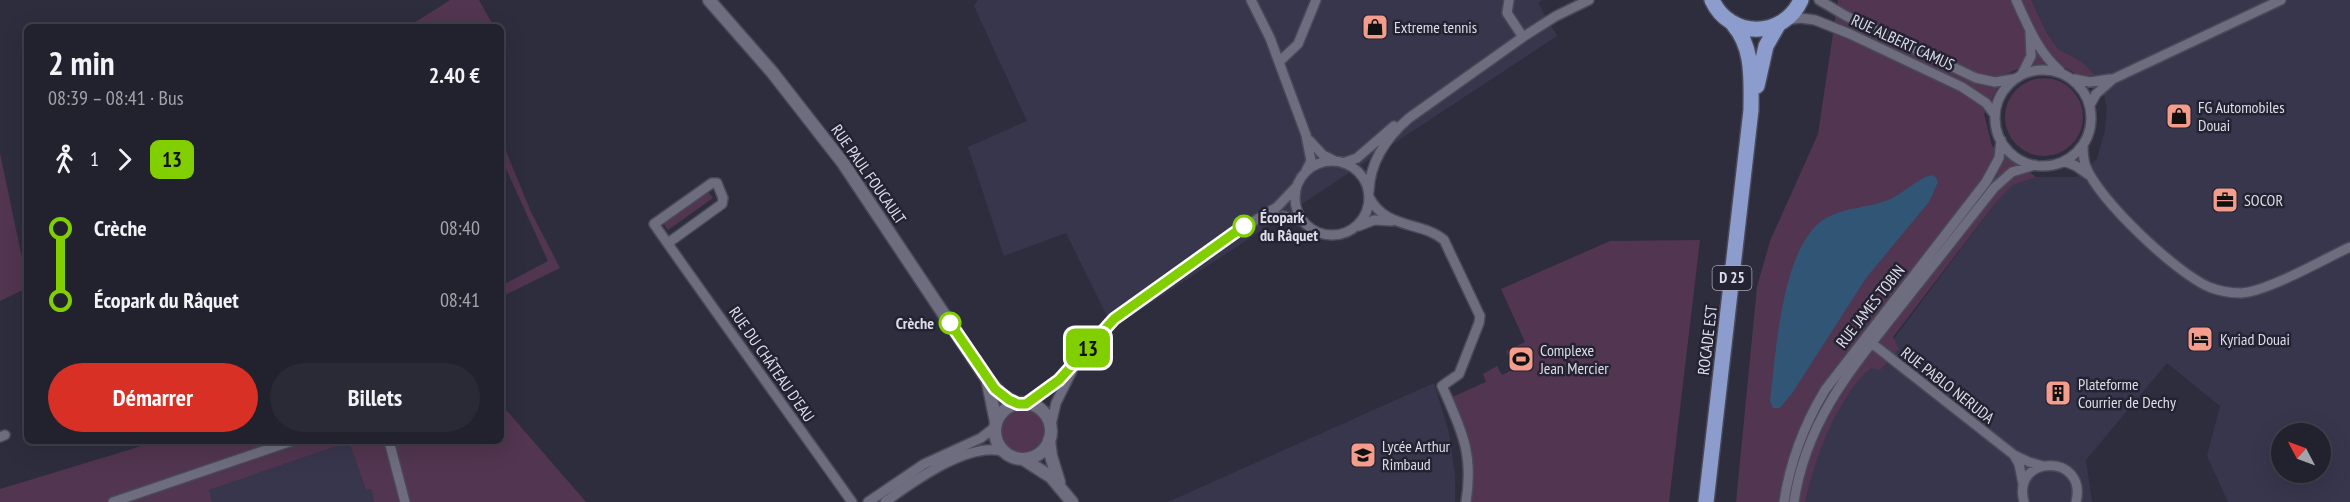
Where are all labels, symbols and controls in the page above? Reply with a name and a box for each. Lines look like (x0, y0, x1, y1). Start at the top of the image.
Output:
street label: RUE ALBERT CAMUS (1848, 9, 1958, 75)
shop icon: Extreme tennis (1360, 12, 1390, 42)
place label: Extreme tennis (1394, 17, 1477, 37)
text: 2 min (48, 41, 115, 84)
text: 2.40 € (429, 61, 480, 89)
text: 08:39 – 08:41 · Bus (48, 85, 183, 111)
place label: FG Automobiles Douai (2198, 97, 2285, 135)
shop icon: FG Automobiles Douai (2164, 101, 2194, 131)
street label: RUE PAUL FOUCAULT (827, 120, 911, 228)
icon: walk (48, 143, 81, 176)
icon: forward (108, 143, 141, 176)
text: 1 (90, 146, 99, 172)
text: 13 (162, 146, 182, 173)
office icon: SOCOR (2210, 185, 2240, 215)
place label: SOCOR (2244, 190, 2283, 210)
place label: Écopark du Râquet (1260, 207, 1318, 245)
text: Crèche (94, 214, 147, 242)
text: 08:40 (440, 215, 480, 241)
marker: Écopark du Râquet (1233, 215, 1255, 237)
street label: RUE JAMES TOBIN (1831, 261, 1909, 351)
road number: D 25 (1712, 266, 1752, 290)
text: Écopark du Râquet (94, 286, 239, 314)
text: 08:41 (440, 287, 480, 313)
street label: RUE DU CHÂTEAU D'EAU (725, 303, 819, 425)
street label: ROCADE EST (1693, 304, 1721, 376)
marker: Crèche (939, 312, 961, 334)
place label: Crèche (896, 313, 934, 333)
hotel icon: Kyriad Douai (2185, 324, 2215, 354)
line badge: 13 (1061, 328, 1115, 368)
place label: Kyriad Douai (2220, 329, 2290, 349)
text: 13 (1078, 335, 1098, 362)
place label: Complexe Jean Mercier (1539, 340, 1609, 378)
street label: RUE PABLO NERUDA (1897, 342, 1999, 428)
sports icon: Complexe Jean Mercier (1506, 344, 1536, 374)
button: Démarrer (48, 363, 258, 432)
button: Billets (270, 363, 480, 432)
place label: Plateforme Courrier de Dechy (2078, 374, 2176, 412)
building icon: Plateforme Courrier de Dechy (2043, 378, 2073, 408)
north arrow (2271, 423, 2331, 483)
map controls (2271, 423, 2331, 483)
place label: Lycée Arthur Rimbaud (1382, 436, 1451, 474)
school or university icon: Lycée Arthur Rimbaud (1348, 440, 1378, 470)

